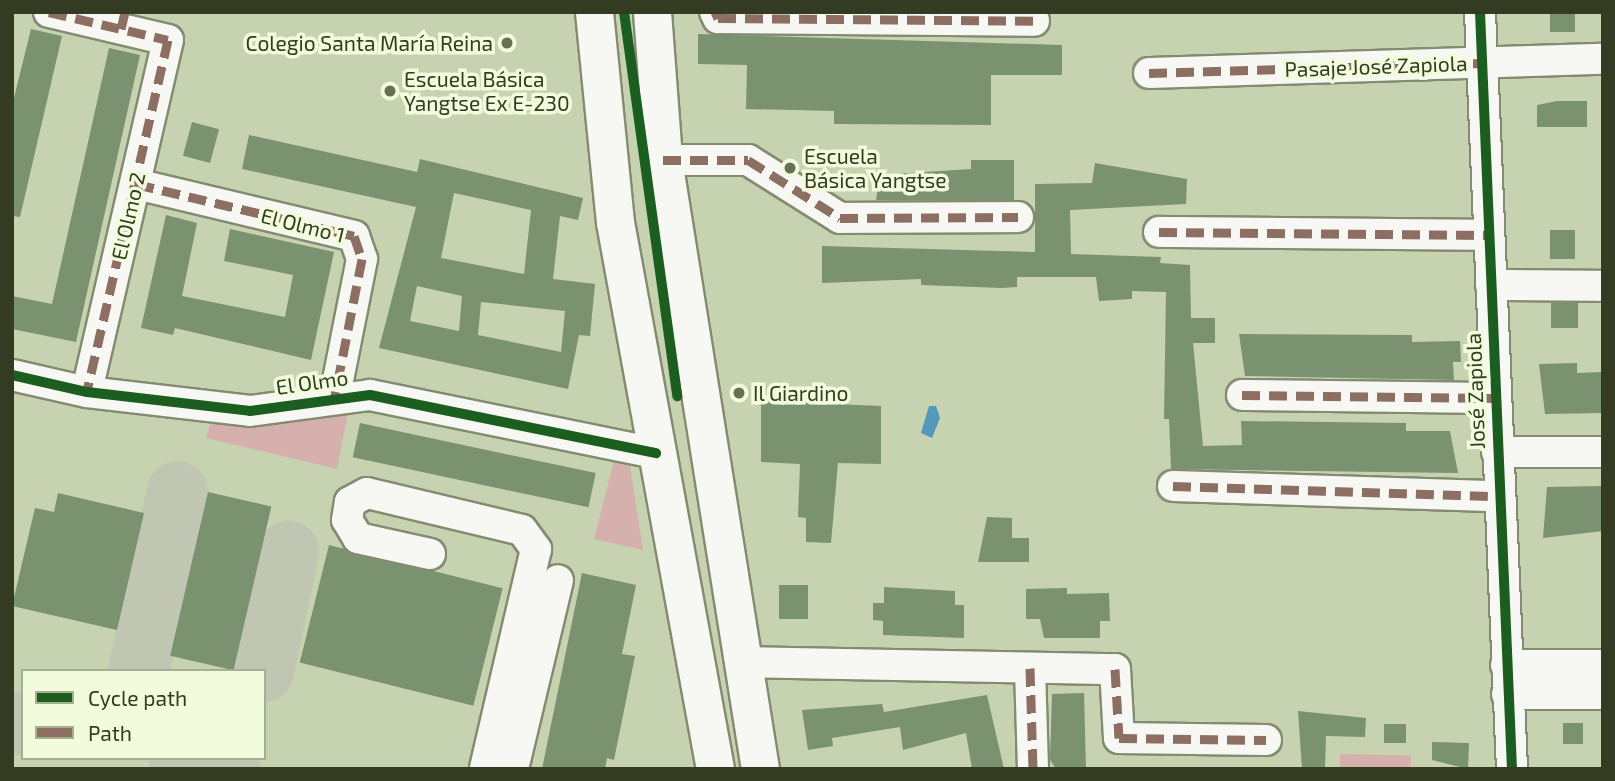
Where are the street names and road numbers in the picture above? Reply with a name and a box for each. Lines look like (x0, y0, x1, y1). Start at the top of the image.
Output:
street label: Pasaje José Zapiola (1284, 50, 1468, 82)
street label: El Olmo 2 (106, 169, 150, 263)
street label: El Olmo 1 (258, 202, 348, 248)
street label: José Zapiola (1460, 332, 1490, 450)
street label: El Olmo (274, 364, 350, 400)

